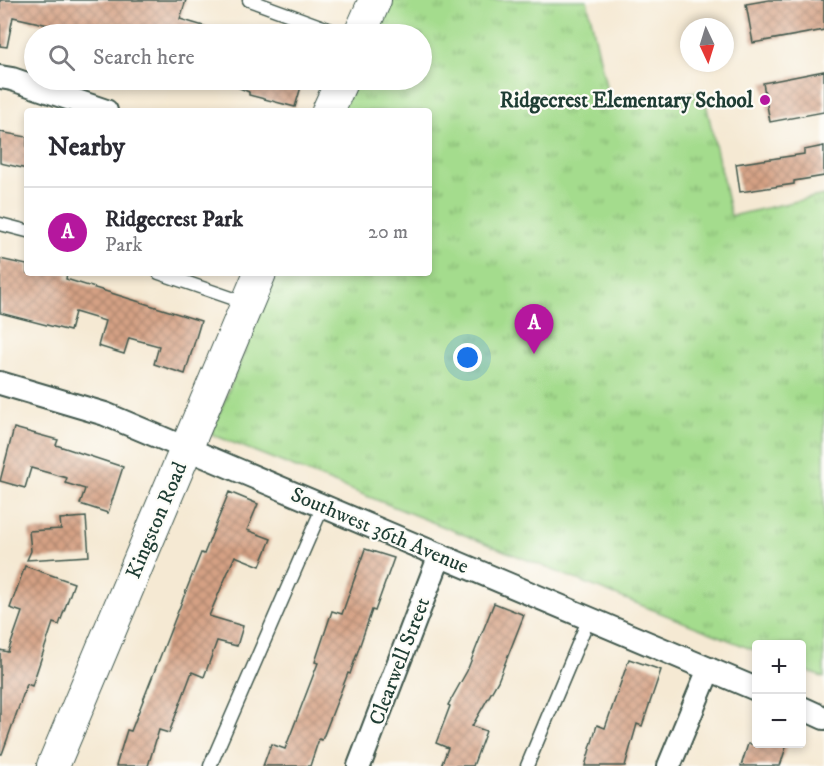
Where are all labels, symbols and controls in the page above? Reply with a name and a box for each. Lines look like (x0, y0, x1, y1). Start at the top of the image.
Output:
north arrow (680, 18, 734, 72)
search box (24, 24, 432, 90)
icon: search (45, 41, 78, 74)
text: Search here (93, 44, 195, 71)
place label: Ridgecrest Elementary School (500, 88, 754, 114)
marker: Ridgecrest Elementary School (758, 93, 772, 107)
text: Nearby (48, 131, 125, 164)
text: Ridgecrest Park (105, 206, 243, 233)
text: A (61, 220, 74, 245)
text: 20 m (368, 220, 408, 245)
text: Park (105, 233, 142, 258)
pin: A (514, 304, 554, 354)
your location (453, 343, 482, 372)
street label: Kingston Road (121, 458, 193, 583)
street label: Southwest 36th Avenue (287, 482, 473, 580)
street label: Clearwell Street (364, 594, 436, 729)
map controls (752, 640, 806, 748)
button: + (752, 640, 806, 694)
button: − (752, 694, 806, 748)

